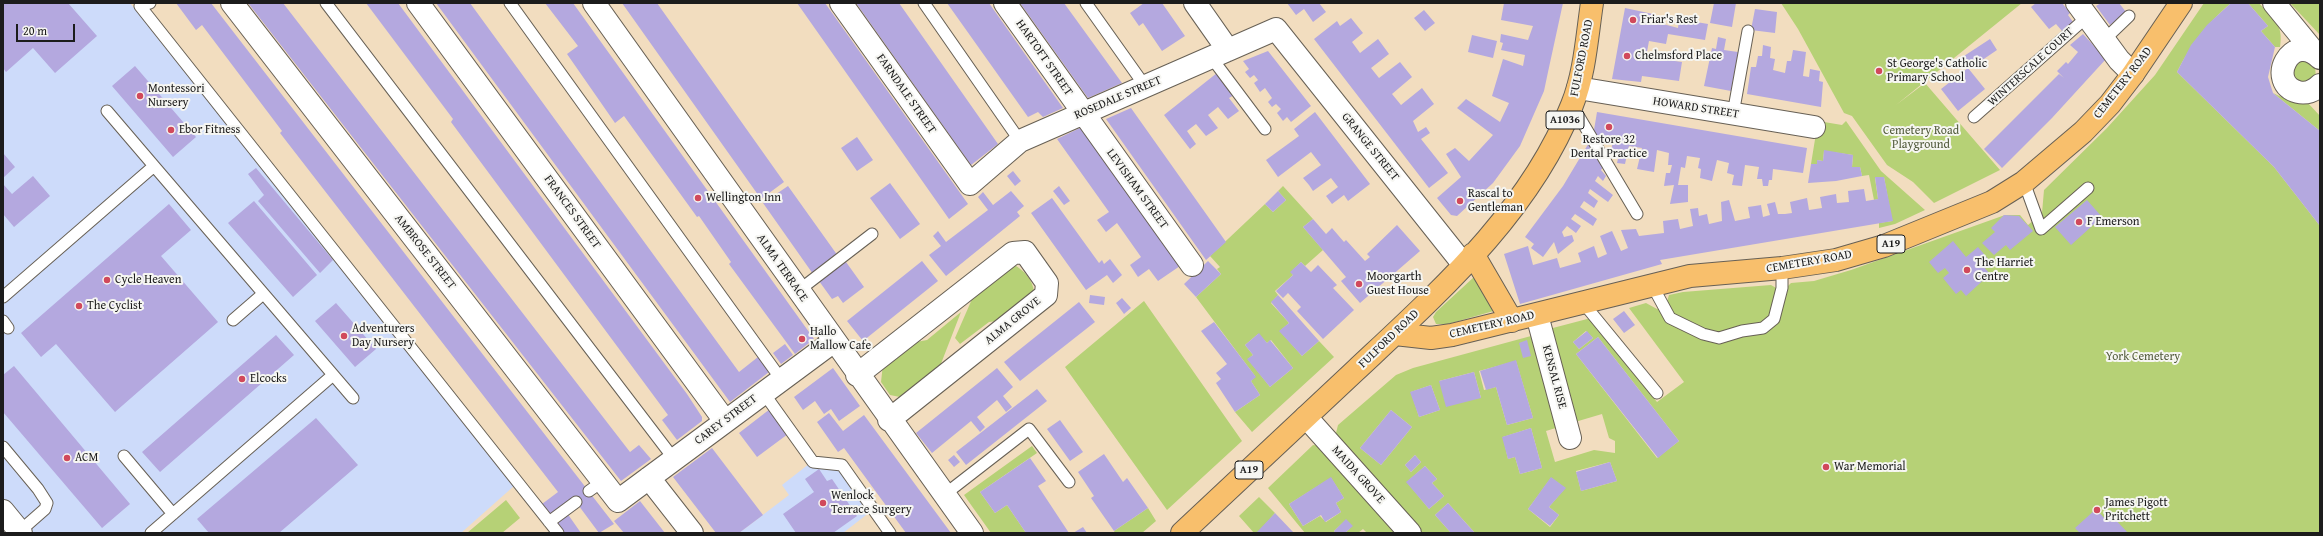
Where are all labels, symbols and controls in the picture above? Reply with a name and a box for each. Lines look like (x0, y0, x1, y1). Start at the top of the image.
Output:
place label: Friar's Rest (1641, 13, 1698, 27)
marker: Friar's Rest (1628, 15, 1638, 25)
scale bar (18, 16, 77, 42)
street label: HARTOFT STREET (1012, 17, 1076, 99)
street label: FULFORD ROAD (1567, 18, 1597, 98)
text: 20 m (23, 22, 47, 39)
street label: WINTERSCALE COURT (1985, 25, 2077, 109)
street label: CEMETERY ROAD (2091, 44, 2155, 122)
place label: Chelmsford Place (1635, 49, 1722, 63)
street label: FARNDALE STREET (873, 51, 939, 137)
marker: Chelmsford Place (1622, 51, 1632, 61)
place label: St George's Catholic Primary School (1887, 57, 1987, 85)
marker: St George's Catholic Primary School (1874, 66, 1884, 76)
street label: ROSEDALE STREET (1072, 73, 1164, 123)
place label: Montessori Nursery (148, 82, 205, 110)
marker: Montessori Nursery (135, 91, 145, 101)
street label: HOWARD STREET (1652, 94, 1740, 122)
street label: GRANGE STREET (1338, 110, 1402, 184)
road number: A1036 (1546, 111, 1584, 129)
marker: Restore 32 Dental Practice (1604, 122, 1614, 132)
place label: Ebor Fitness (179, 123, 240, 137)
park label: Cemetery Road Playground (1883, 124, 1959, 152)
marker: Ebor Fitness (166, 125, 176, 135)
place label: Restore 32 Dental Practice (1571, 133, 1647, 161)
street label: LEVISHAM STREET (1103, 146, 1171, 232)
street label: FRANCES STREET (541, 172, 603, 252)
place label: Rascal to Gentleman (1468, 187, 1523, 215)
place label: Wellington Inn (706, 191, 781, 205)
marker: Wellington Inn (693, 193, 703, 203)
marker: Rascal to Gentleman (1455, 196, 1465, 206)
street label: AMBROSE STREET (391, 212, 459, 292)
place label: F Emerson (2087, 215, 2140, 229)
marker: F Emerson (2074, 217, 2084, 227)
street label: ALMA TERRACE (753, 231, 811, 305)
road number: A19 (1877, 235, 1905, 253)
street label: CEMETERY ROAD (1765, 247, 1853, 277)
place label: The Harriet Centre (1975, 256, 2034, 284)
marker: The Harriet Centre (1962, 265, 1972, 275)
place label: Moorgarth Guest House (1367, 270, 1429, 298)
place label: Cycle Heaven (115, 273, 181, 287)
marker: Cycle Heaven (102, 275, 112, 285)
marker: Moorgarth Guest House (1354, 279, 1364, 289)
street label: ALMA GROVE (982, 294, 1044, 348)
place label: The Cyclist (87, 299, 142, 313)
marker: The Cyclist (74, 301, 84, 311)
street label: FULFORD ROAD (1356, 307, 1422, 371)
street label: CEMETERY ROAD (1448, 308, 1536, 342)
place label: Adventurers Day Nursery (352, 322, 415, 350)
place label: Hallo Mallow Cafe (810, 325, 871, 353)
marker: Adventurers Day Nursery (339, 331, 349, 341)
marker: Hallo Mallow Cafe (797, 334, 807, 344)
street label: KENSAL RISE (1539, 344, 1569, 410)
park label: York Cemetery (2106, 350, 2180, 364)
place label: Elcocks (250, 372, 287, 386)
marker: Elcocks (237, 374, 247, 384)
street label: CAREY STREET (692, 392, 760, 448)
street label: MAIDA GROVE (1328, 443, 1388, 507)
place label: ACM (75, 451, 98, 465)
marker: ACM (62, 453, 72, 463)
place label: War Memorial (1834, 460, 1906, 474)
road number: A19 (1235, 461, 1263, 479)
marker: War Memorial (1821, 462, 1831, 472)
place label: Wenlock Terrace Surgery (831, 489, 912, 517)
place label: James Pigott Pritchett (2105, 496, 2168, 524)
marker: Wenlock Terrace Surgery (818, 498, 828, 508)
marker: James Pigott Pritchett (2092, 505, 2102, 515)

